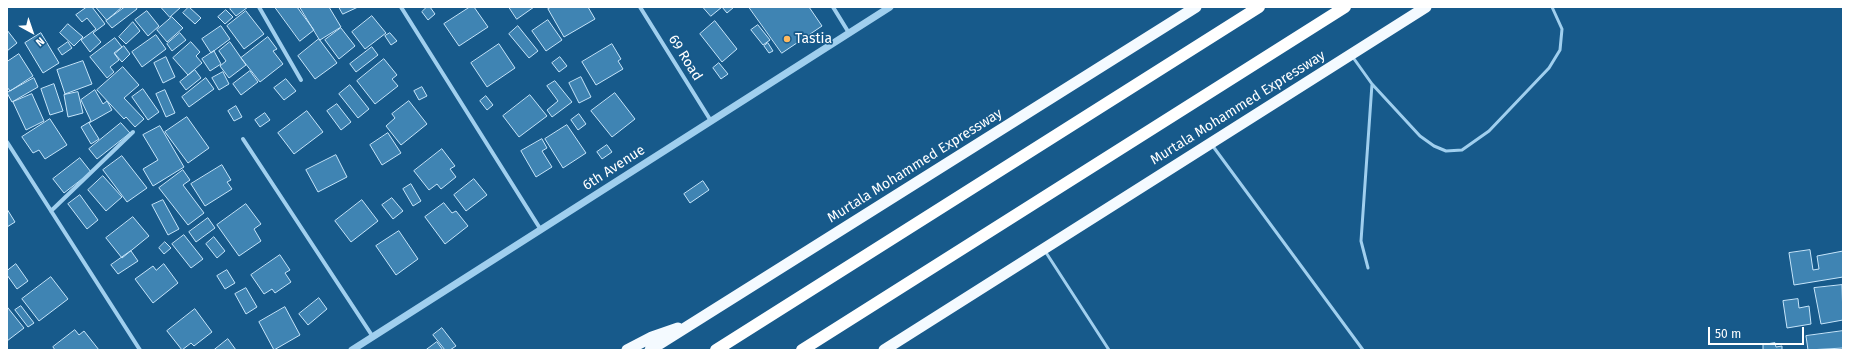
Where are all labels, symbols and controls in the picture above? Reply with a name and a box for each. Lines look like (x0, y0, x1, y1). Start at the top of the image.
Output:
north arrow (12, 12, 52, 52)
place label: Tastia (795, 31, 832, 47)
street label: 69 Road (664, 32, 706, 84)
text: N (33, 34, 47, 49)
marker: Tastia (782, 34, 792, 44)
street label: Murtala Mohammed Expressway (1147, 47, 1329, 169)
street label: Murtala Mohammed Expressway (824, 105, 1006, 227)
street label: 6th Avenue (580, 142, 648, 194)
scale bar (1710, 319, 1806, 345)
text: 50 m (1715, 327, 1741, 341)

